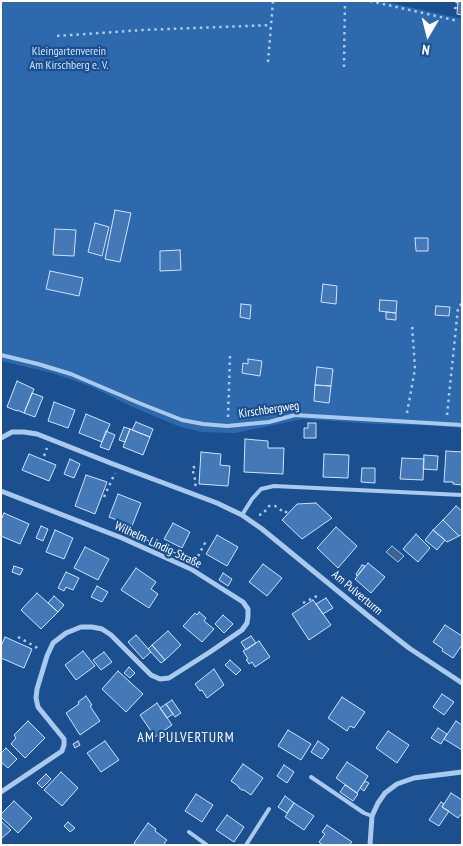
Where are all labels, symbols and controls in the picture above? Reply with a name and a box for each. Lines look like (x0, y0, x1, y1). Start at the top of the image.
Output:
north arrow (403, 10, 453, 60)
text: N (421, 40, 431, 59)
park label: Kleingartenverein Am Kirschberg e. V. (29, 45, 109, 73)
street label: Kirschbergweg (238, 399, 300, 421)
street label: Wilhelm-Lindig-Straße (112, 519, 204, 571)
street label: Am Pulverturm (329, 568, 385, 618)
district label: AM PULVERTURM (136, 730, 236, 746)

